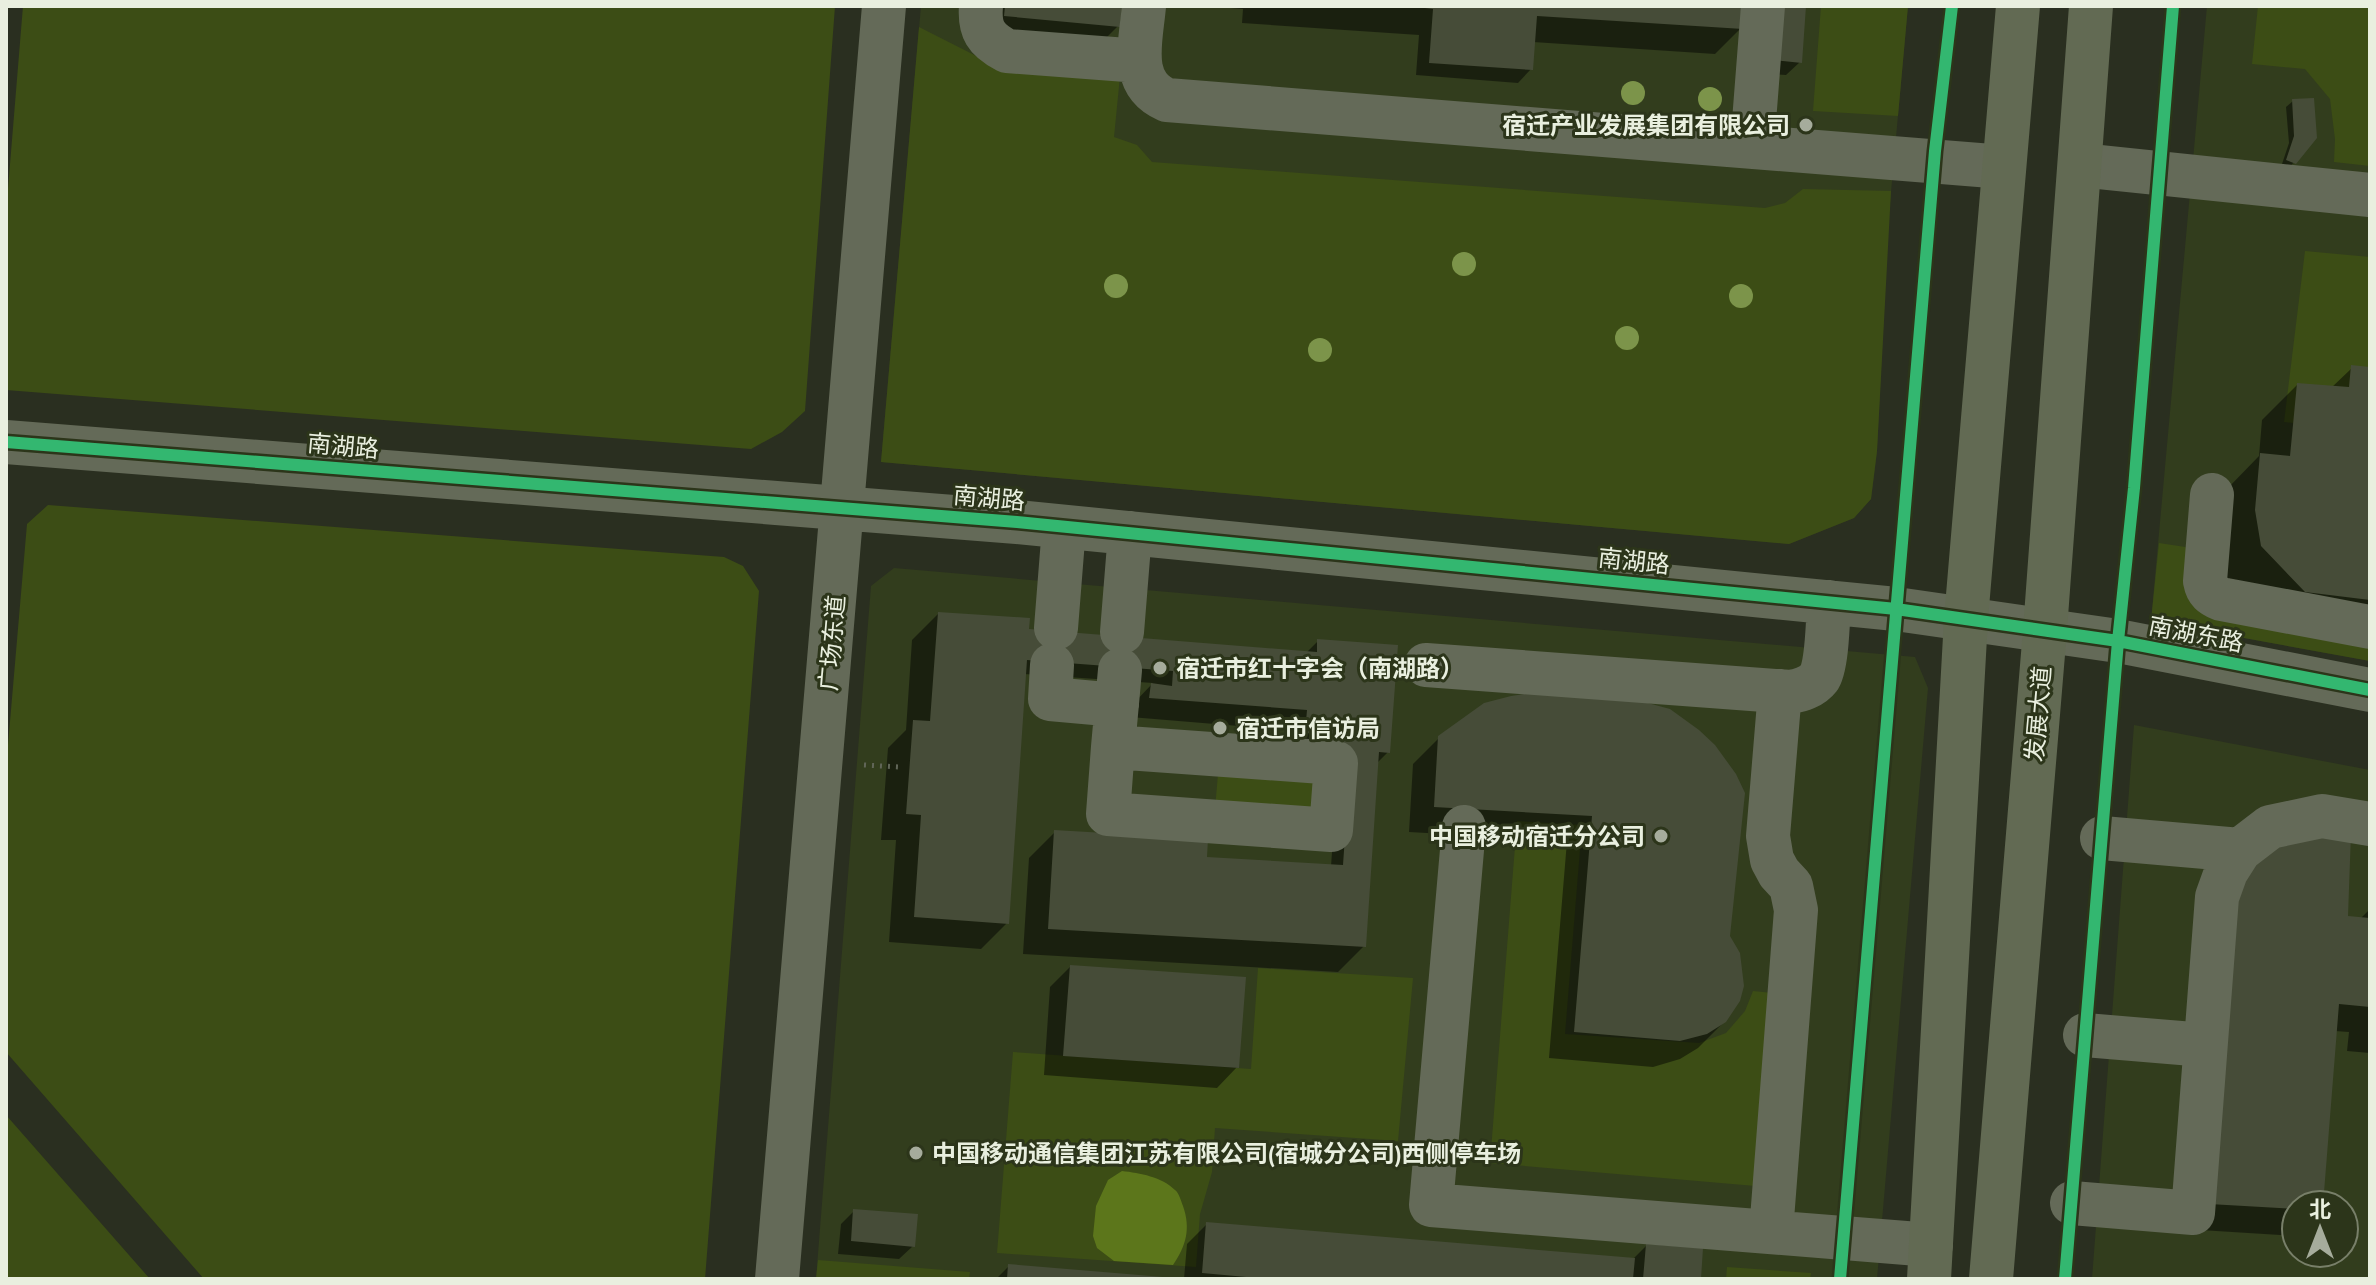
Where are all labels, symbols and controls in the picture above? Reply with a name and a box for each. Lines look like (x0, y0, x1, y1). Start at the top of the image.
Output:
place label: 宿迁产业发展集团有限公司 (1502, 110, 1790, 141)
marker: 宿迁产业发展集团有限公司 (1797, 116, 1815, 134)
street label: 南湖路 (306, 427, 380, 465)
street label: 南湖路 (952, 479, 1026, 517)
street label: 南湖路 (1597, 542, 1671, 580)
street label: 广场东道 (812, 594, 852, 692)
street label: 南湖东路 (2146, 610, 2246, 658)
place label: 宿迁市红十字会（南湖路） (1176, 653, 1464, 684)
marker: 宿迁市红十字会（南湖路） (1151, 659, 1169, 677)
street label: 发展大道 (2018, 665, 2058, 763)
place label: 宿迁市信访局 (1236, 713, 1380, 744)
marker: 宿迁市信访局 (1211, 719, 1229, 737)
place label: 中国移动宿迁分公司 (1429, 821, 1645, 852)
marker: 中国移动宿迁分公司 (1652, 827, 1670, 845)
place label: 中国移动通信集团江苏有限公司(宿城分公司)西侧停车场 (932, 1138, 1521, 1169)
marker: 中国移动通信集团江苏有限公司(宿城分公司)西侧停车场 (907, 1144, 925, 1162)
north arrow (2280, 1189, 2360, 1269)
text: 北 (2309, 1195, 2331, 1223)

